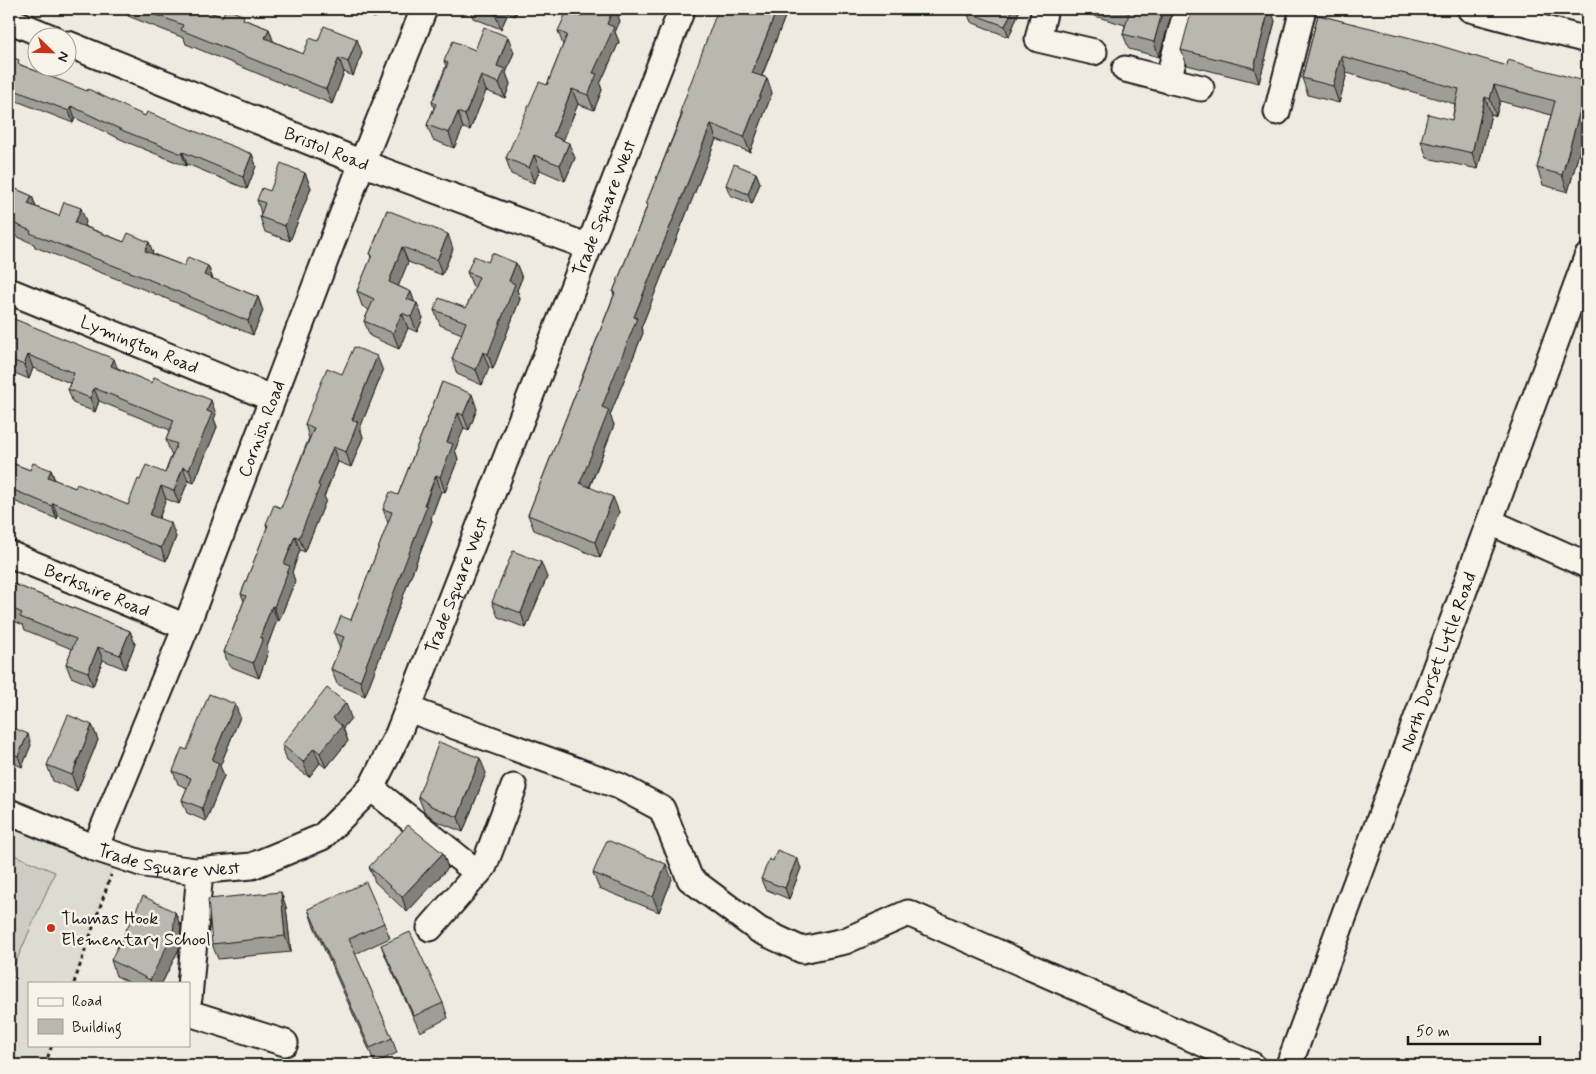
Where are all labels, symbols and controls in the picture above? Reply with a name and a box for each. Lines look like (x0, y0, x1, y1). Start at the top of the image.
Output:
north arrow (28, 28, 78, 78)
text: N (53, 49, 73, 64)
street label: Bristol Road (280, 122, 372, 177)
street label: Trade Square West (568, 136, 643, 280)
street label: Lymington Road (76, 310, 202, 380)
street label: Cornish Road (233, 377, 291, 481)
street label: Trade Square West (420, 513, 495, 657)
street label: Berkshire Road (40, 559, 153, 624)
street label: North Dorset Lytle Road (1395, 569, 1483, 755)
street label: Trade Square West (94, 839, 241, 884)
place label: Thomas Hook Elementary School (61, 907, 211, 952)
marker: Thomas Hook Elementary School (45, 922, 57, 934)
legend (28, 982, 190, 1046)
text: Road (72, 992, 102, 1012)
scale bar (1408, 1014, 1541, 1046)
text: Building (72, 1018, 122, 1039)
text: 50 m (1416, 1022, 1450, 1042)

